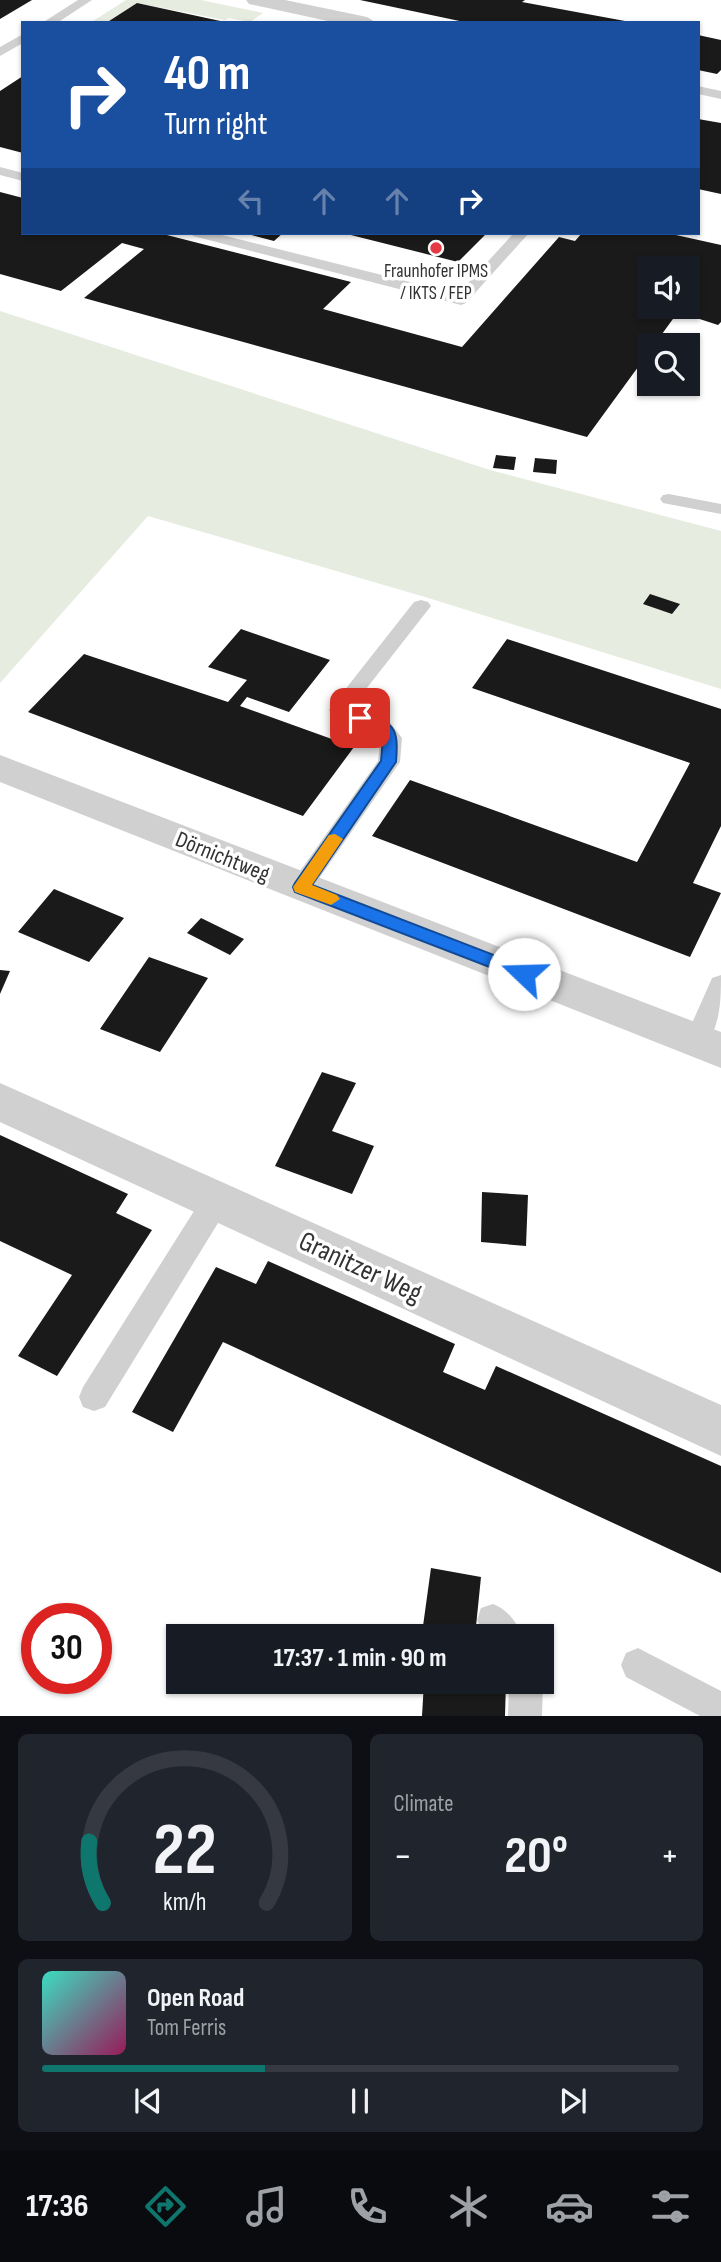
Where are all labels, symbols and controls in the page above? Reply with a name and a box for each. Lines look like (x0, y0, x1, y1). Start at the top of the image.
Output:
text: 40 m (164, 45, 250, 104)
icon: right (49, 49, 140, 140)
text: Turn right (164, 105, 268, 144)
icon: left (232, 182, 270, 220)
icon: ahead (305, 182, 343, 220)
icon: ahead (378, 182, 416, 220)
icon: right (451, 182, 489, 220)
marker: Fraunhofer IPMS / IKTS / FEP (428, 240, 444, 256)
map controls (637, 256, 700, 396)
button: sound (637, 256, 700, 319)
place label: Fraunhofer IPMS / IKTS / FEP (384, 260, 488, 305)
button: search (637, 333, 700, 396)
pin (330, 688, 390, 748)
icon: arrive (341, 699, 379, 737)
street label: Dörnichtweg (171, 825, 274, 888)
position arrow (487, 937, 561, 1011)
street label: Granitzer Weg (294, 1225, 427, 1310)
speed limit sign: 30 (21, 1603, 112, 1694)
text: 17:37 · 1 min · 90 m (273, 1643, 447, 1674)
text: Climate (394, 1790, 453, 1818)
text: 22 (153, 1808, 217, 1896)
text: 20° (504, 1825, 568, 1888)
text: − (394, 1834, 412, 1879)
text: + (660, 1834, 679, 1879)
text: km/h (163, 1887, 206, 1918)
text: Open Road (147, 1983, 244, 2014)
text: Tom Ferris (147, 2014, 226, 2042)
icon: previous (129, 2082, 167, 2120)
icon: pause (341, 2082, 379, 2120)
icon: next (554, 2082, 592, 2120)
icon: directions (141, 2182, 190, 2231)
icon: music (242, 2182, 291, 2231)
icon: phone (343, 2182, 392, 2231)
icon: climate (444, 2182, 493, 2231)
icon: car (545, 2182, 594, 2231)
icon: filters (646, 2182, 695, 2231)
text: 17:36 (26, 2187, 89, 2226)

